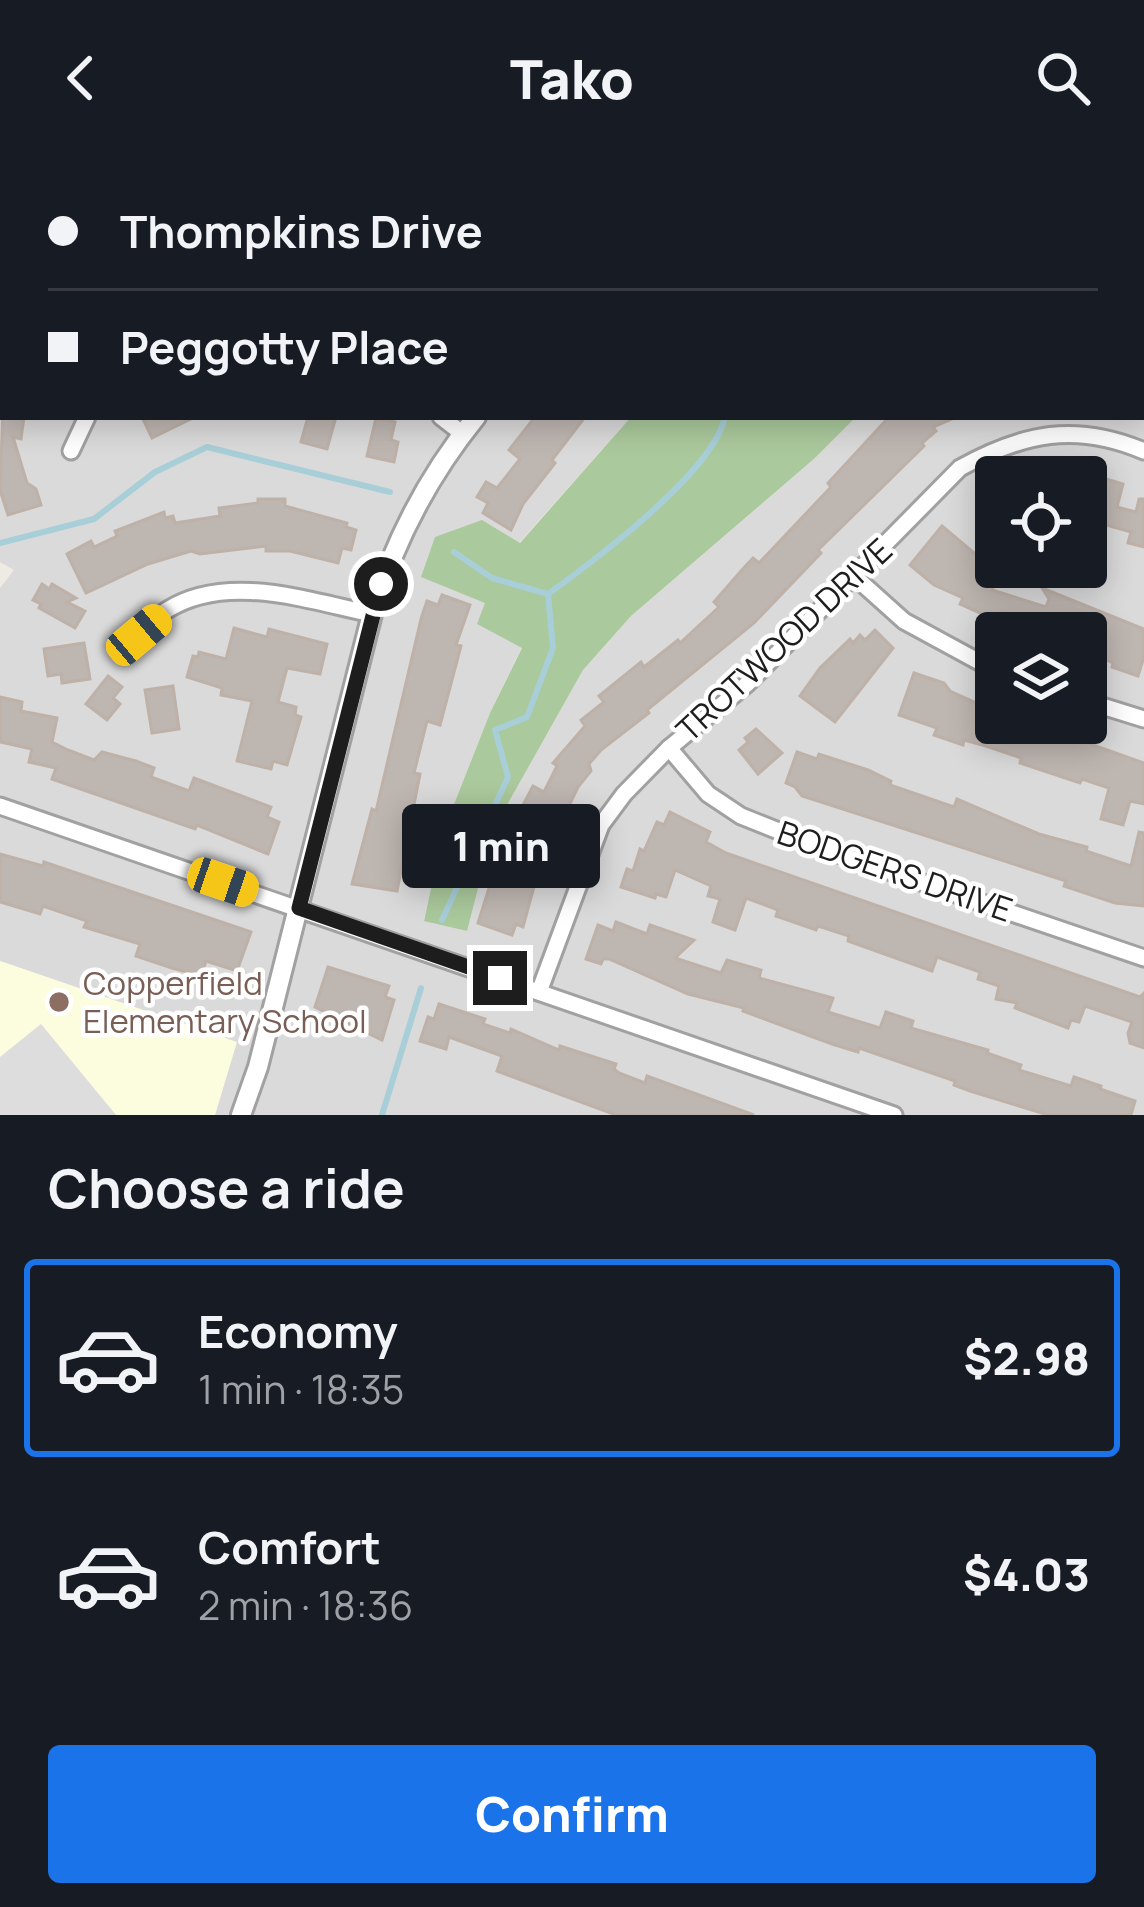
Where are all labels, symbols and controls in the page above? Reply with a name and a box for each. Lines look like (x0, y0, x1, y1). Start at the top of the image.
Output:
text: Tako (510, 41, 634, 115)
icon: back (48, 45, 114, 111)
icon: search (1030, 45, 1096, 111)
text: Thompkins Drive (120, 200, 483, 262)
text: Peggotty Place (120, 316, 449, 378)
map controls (975, 456, 1107, 744)
button: locate (975, 456, 1107, 588)
street label: TROTWOOD DRIVE (666, 528, 901, 751)
route start (354, 557, 408, 611)
car (100, 598, 178, 672)
button: layers (975, 612, 1107, 744)
callout: 1 min (401, 804, 599, 888)
street label: BODGERS DRIVE (772, 809, 1019, 932)
text: 1 min (452, 819, 550, 873)
car (183, 853, 263, 911)
route end (473, 951, 527, 1005)
place label: Copperfield Elementary School (83, 960, 367, 1043)
marker: Copperfield Elementary School (46, 989, 72, 1015)
text: Choose a ride (48, 1150, 405, 1224)
text: Economy (198, 1300, 398, 1362)
icon: car (54, 1304, 162, 1412)
text: $2.98 (964, 1327, 1090, 1389)
text: 1 min · 18:35 (198, 1362, 404, 1416)
text: Comfort (198, 1516, 381, 1578)
icon: car (54, 1520, 162, 1628)
text: $4.03 (963, 1543, 1090, 1605)
text: 2 min · 18:36 (198, 1578, 413, 1632)
button: Confirm (48, 1745, 1096, 1883)

